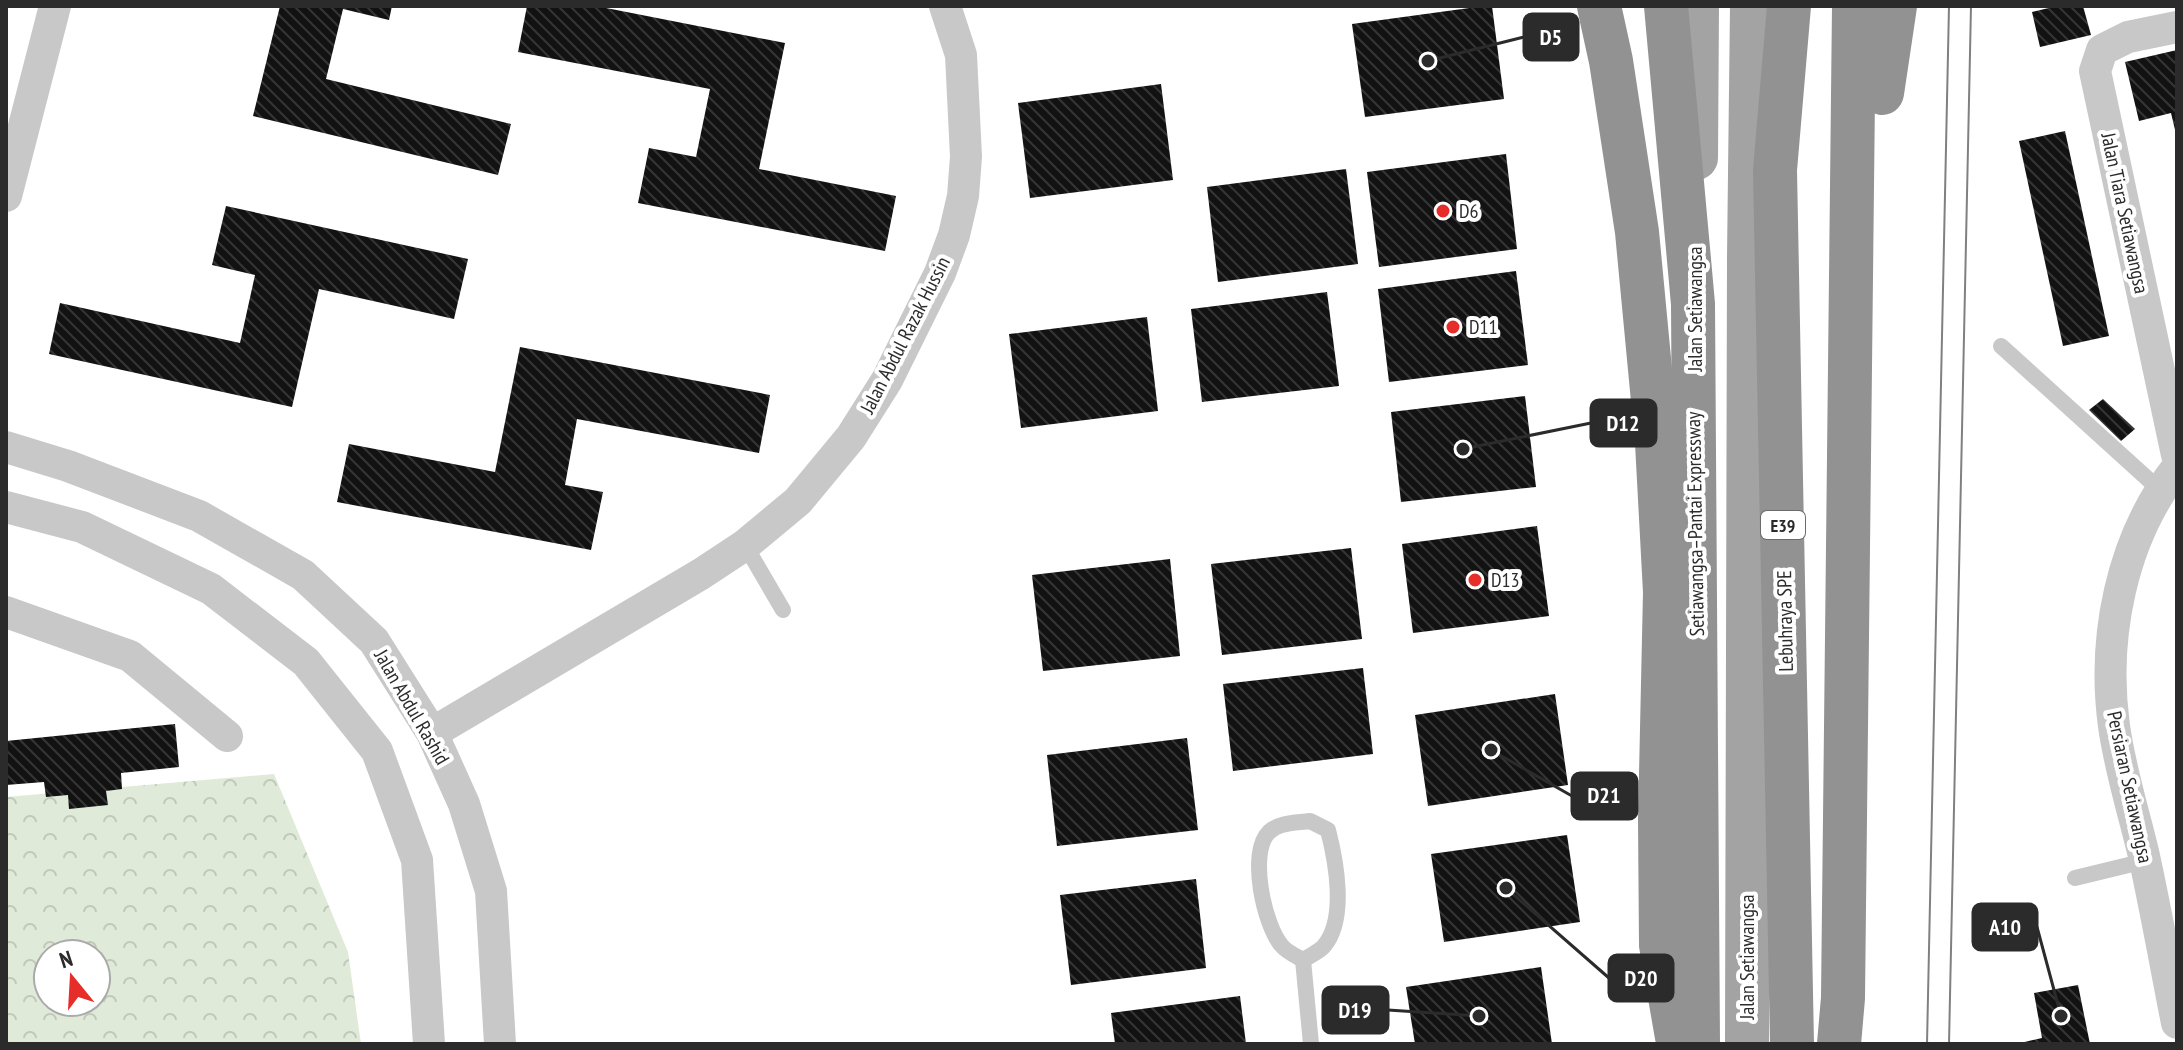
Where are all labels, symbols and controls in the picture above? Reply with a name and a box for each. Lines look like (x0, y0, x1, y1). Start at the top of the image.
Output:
callout: D5 (1524, 14, 1578, 60)
text: D5 (1540, 23, 1562, 51)
street label: Jalan Tiara Setiawangsa (2095, 129, 2155, 296)
place label: D6 (1459, 198, 1479, 224)
marker: D6 (1434, 202, 1452, 220)
street label: Jalan Setiawangsa (1682, 246, 1708, 373)
street label: Jalan Abdul Razak Hussin (854, 252, 956, 419)
place label: D11 (1469, 314, 1498, 340)
marker: D11 (1444, 318, 1462, 336)
callout: D12 (1591, 400, 1656, 446)
text: D12 (1607, 409, 1639, 437)
street label: Setiawangsa–Pantai Expressway (1680, 411, 1710, 637)
road number: E39 (1761, 511, 1805, 539)
place label: D13 (1491, 567, 1520, 593)
street label: Lebuhraya SPE (1771, 570, 1799, 672)
marker: D13 (1466, 571, 1484, 589)
street label: Jalan Abdul Rashid (368, 644, 455, 769)
street label: Persiaran Setiawangsa (2101, 709, 2159, 865)
callout: D21 (1572, 773, 1637, 819)
text: D21 (1588, 781, 1620, 809)
street label: Jalan Setiawangsa (1734, 894, 1760, 1021)
callout: A10 (1973, 904, 2037, 950)
text: A10 (1988, 913, 2021, 941)
north arrow (32, 938, 112, 1018)
text: N (56, 944, 76, 974)
callout: D20 (1609, 955, 1673, 1001)
text: D20 (1625, 964, 1657, 992)
callout: D19 (1323, 987, 1388, 1033)
text: D19 (1339, 996, 1371, 1024)

